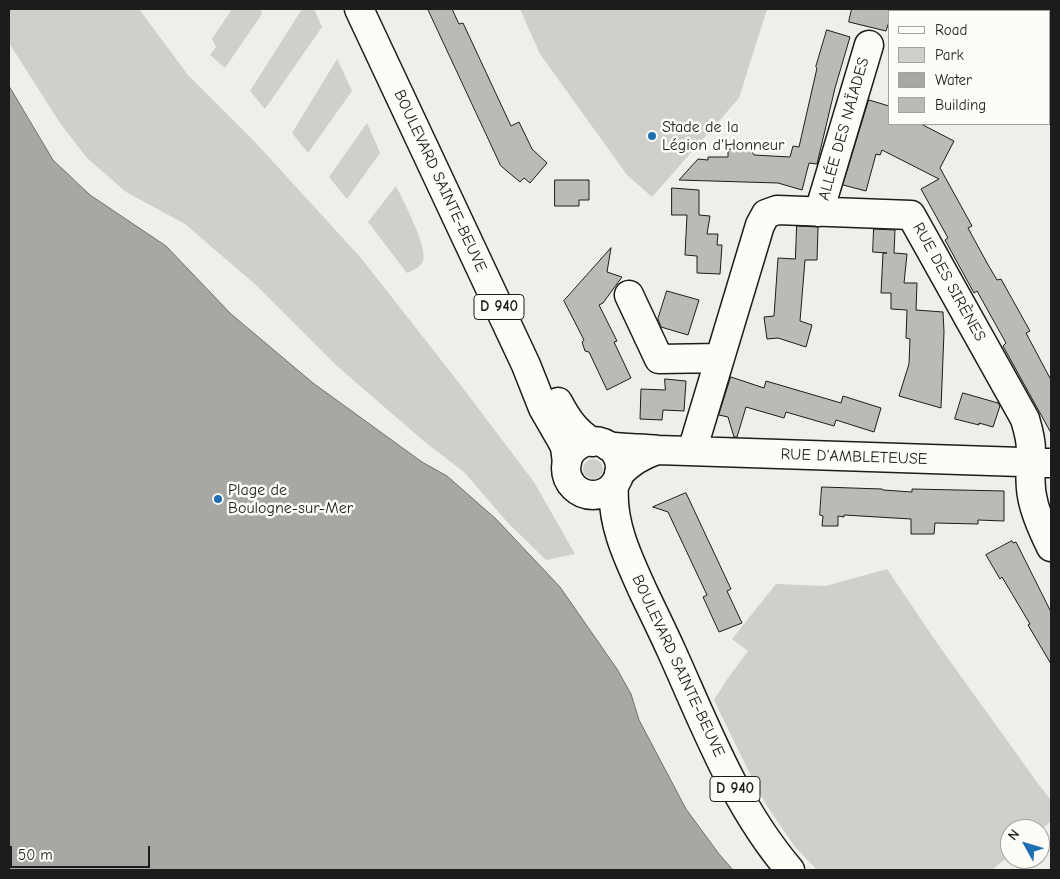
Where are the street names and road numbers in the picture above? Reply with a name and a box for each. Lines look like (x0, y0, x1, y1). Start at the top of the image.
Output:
street label: ALLÉE DES NAÏADES (814, 55, 874, 203)
street label: BOULEVARD SAINTE-BEUVE (389, 87, 491, 275)
street label: RUE DES SIRÈNES (908, 219, 990, 345)
road number: D 940 (474, 294, 524, 320)
street label: RUE D'AMBLETEUSE (780, 445, 928, 469)
street label: BOULEVARD SAINTE-BEUVE (627, 572, 729, 760)
road number: D 940 (710, 776, 760, 802)

